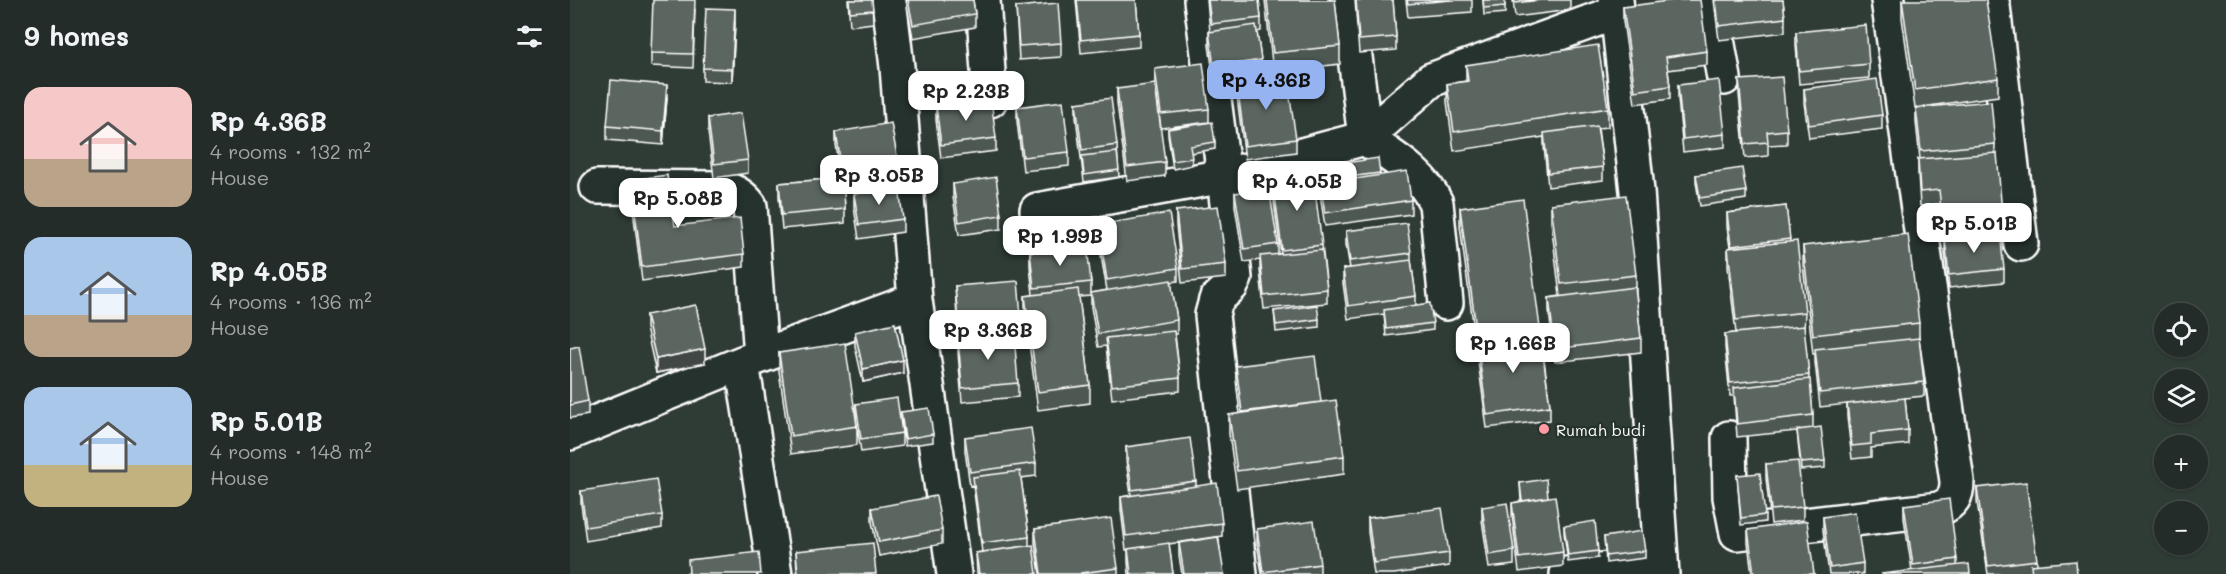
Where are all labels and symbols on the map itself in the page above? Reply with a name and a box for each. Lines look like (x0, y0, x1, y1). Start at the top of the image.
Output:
pin: Rp 4.36B (1204, 60, 1328, 111)
pin: Rp 2.23B (904, 71, 1028, 122)
pin: Rp 3.05B (817, 155, 941, 206)
pin: Rp 4.05B (1235, 161, 1359, 212)
pin: Rp 5.08B (616, 178, 740, 229)
pin: Rp 5.01B (1912, 203, 2036, 254)
pin: Rp 1.99B (998, 216, 1122, 267)
pin: Rp 3.36B (926, 310, 1050, 361)
pin: Rp 1.66B (1451, 323, 1575, 374)
place label: Rumah budi (1556, 419, 1646, 440)
marker: Rumah budi (1537, 422, 1551, 436)

